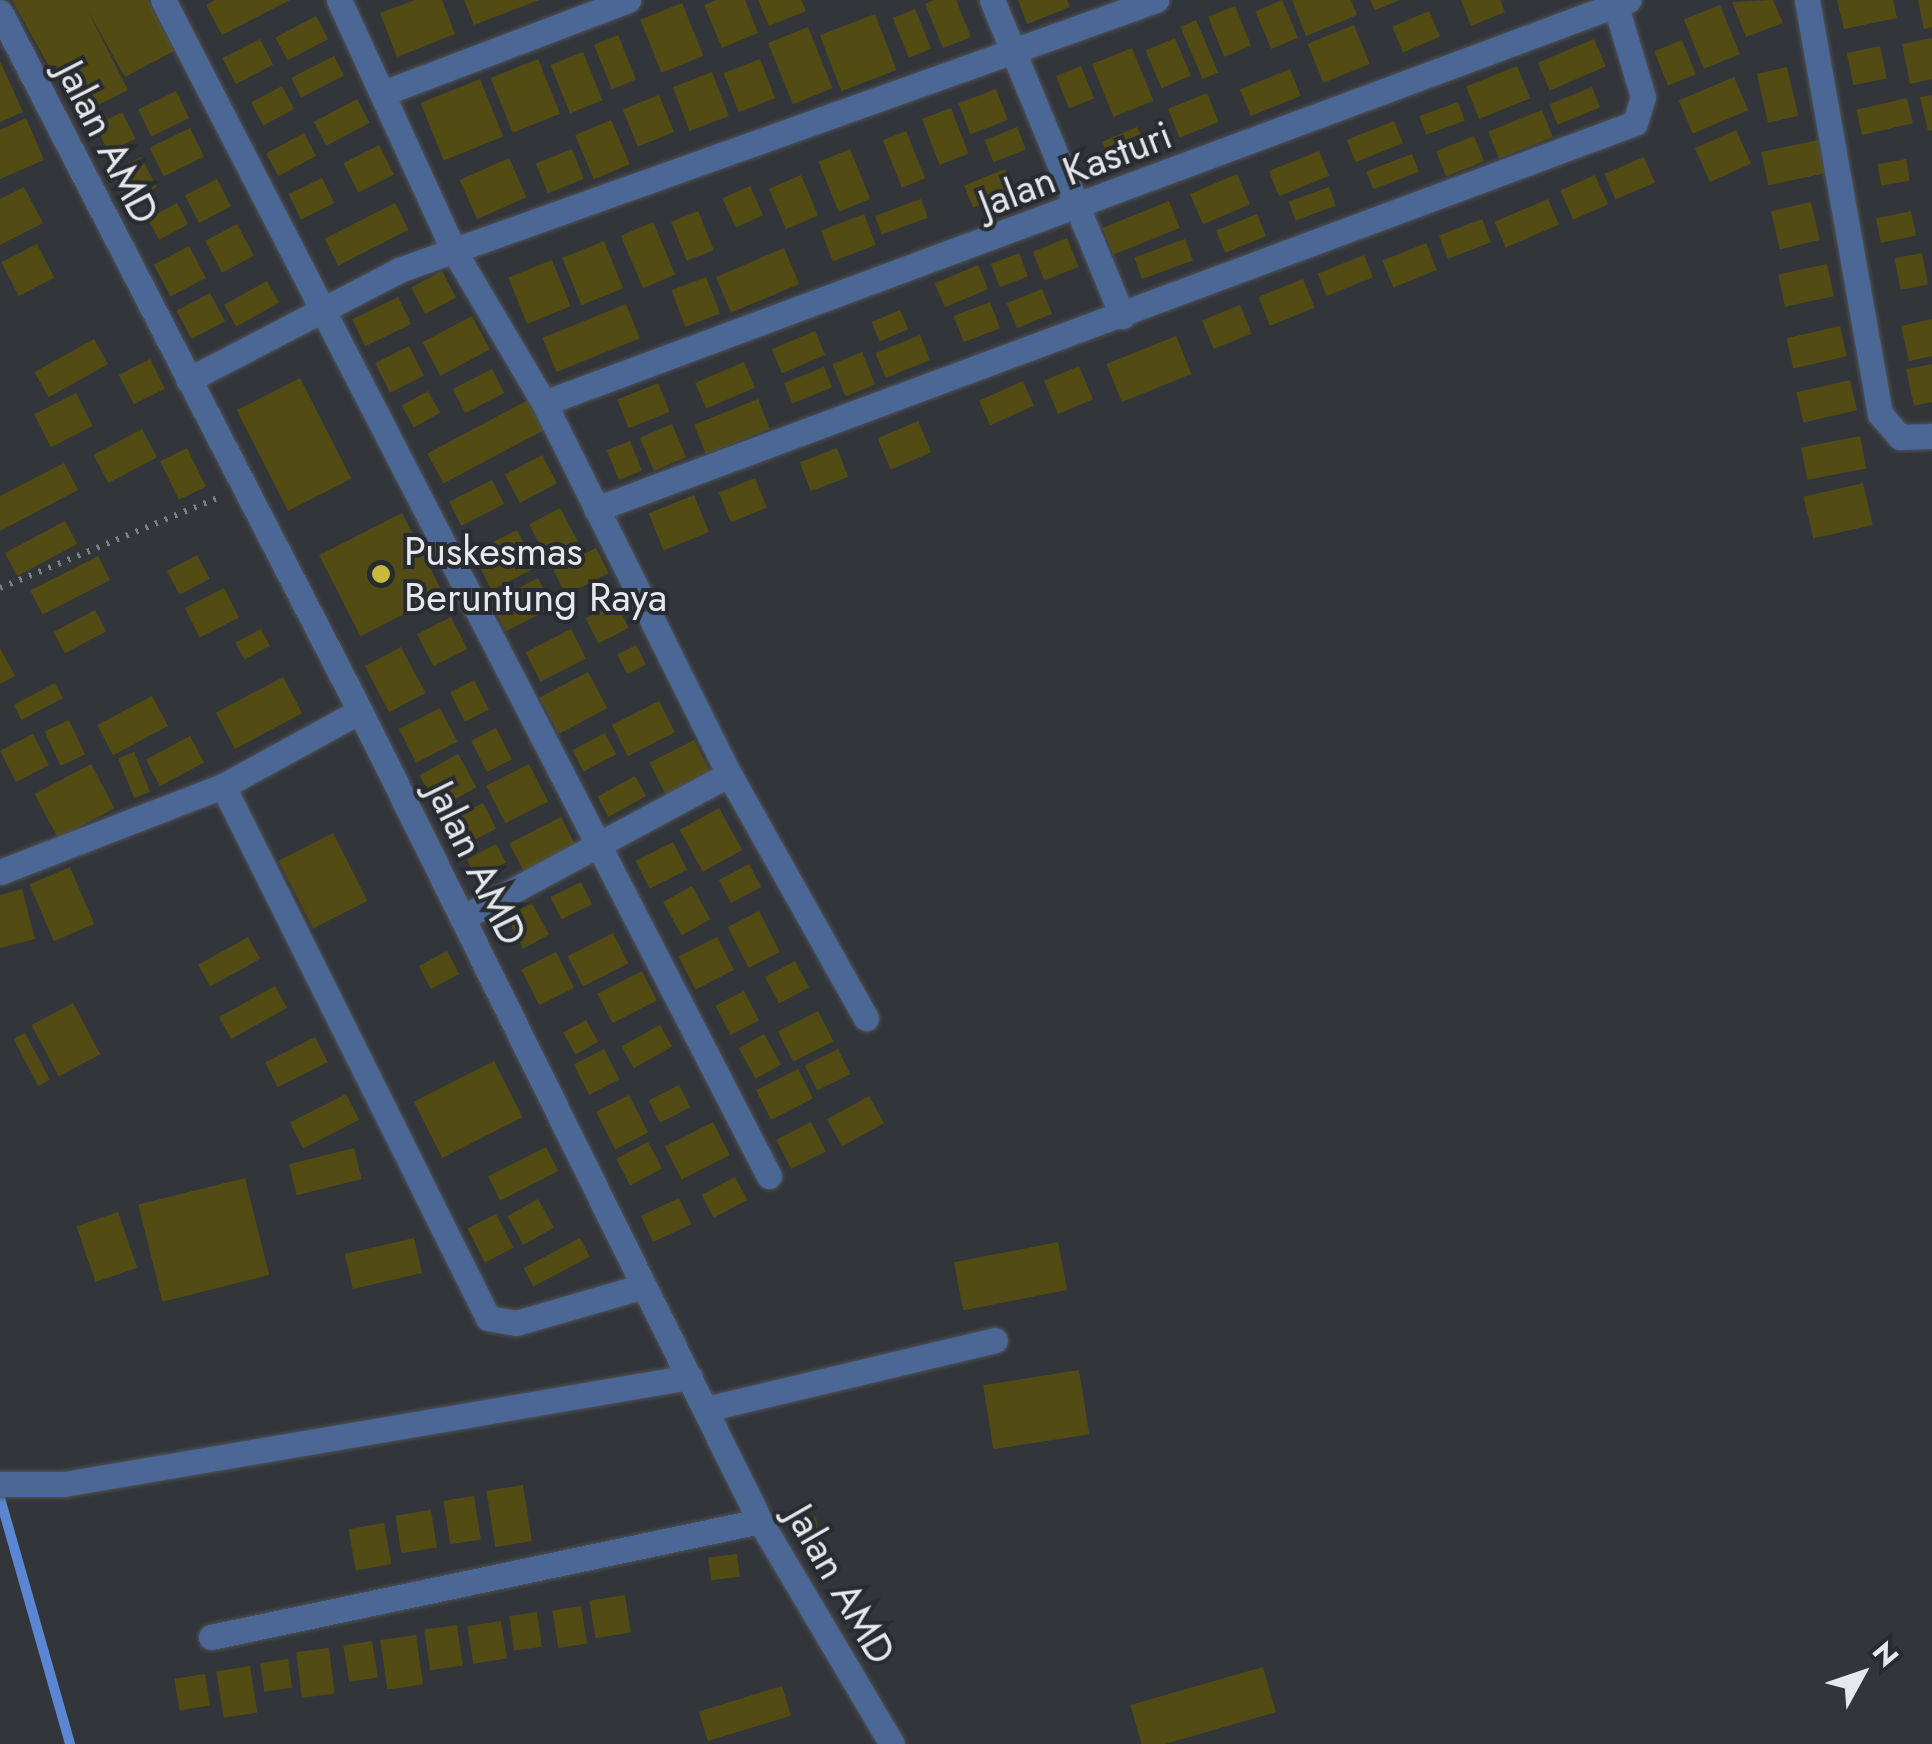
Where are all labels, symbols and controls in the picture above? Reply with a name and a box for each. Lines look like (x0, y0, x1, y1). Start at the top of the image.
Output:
street label: Jalan AMD (47, 53, 169, 231)
street label: Jalan Kasturi (972, 110, 1178, 228)
place label: Puskesmas Beruntung Raya (404, 527, 667, 621)
marker: Puskesmas Beruntung Raya (368, 561, 394, 587)
street label: Jalan AMD (417, 773, 537, 953)
street label: Jalan AMD (776, 1496, 906, 1672)
north arrow (1812, 1624, 1912, 1724)
text: N (1863, 1633, 1908, 1676)

